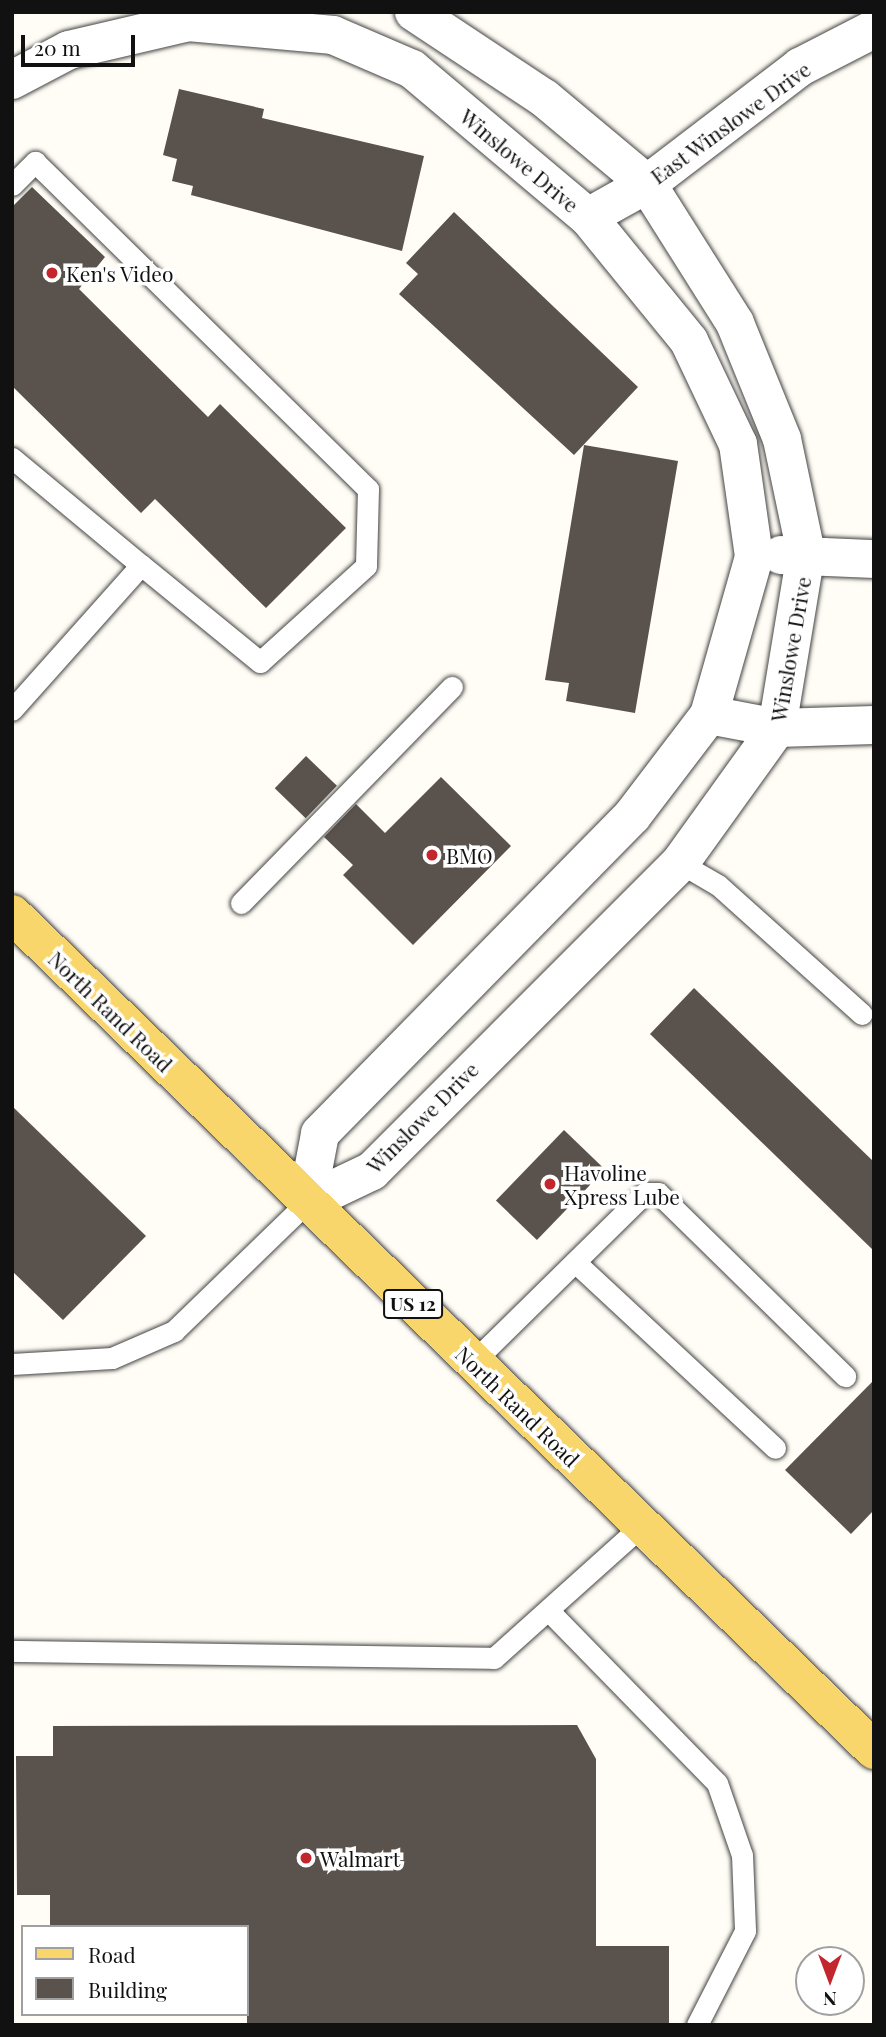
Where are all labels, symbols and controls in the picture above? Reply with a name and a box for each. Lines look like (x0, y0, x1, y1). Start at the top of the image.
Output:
scale bar (24, 21, 138, 65)
text: 20 m (34, 33, 81, 61)
street label: East Winslowe Drive (645, 55, 815, 189)
street label: Winslowe Drive (456, 103, 584, 217)
place label: Ken's Video (66, 260, 174, 286)
marker: Ken's Video (44, 265, 60, 281)
street label: Winslowe Drive (765, 574, 815, 724)
place label: BMO (446, 842, 493, 868)
marker: BMO (424, 847, 440, 863)
street label: North Rand Road (44, 946, 178, 1076)
street label: Winslowe Drive (361, 1056, 483, 1178)
place label: Havoline Xpress Lube (564, 1159, 680, 1209)
marker: Havoline Xpress Lube (542, 1176, 558, 1192)
road number: US 12 (382, 1288, 444, 1320)
street label: North Rand Road (451, 1341, 585, 1471)
place label: Walmart (320, 1845, 400, 1871)
marker: Walmart (298, 1850, 314, 1866)
legend (21, 1925, 248, 2016)
text: Road (88, 1940, 136, 1968)
north arrow (795, 1946, 865, 2016)
text: Building (88, 1975, 167, 2003)
text: N (823, 1987, 837, 2013)

